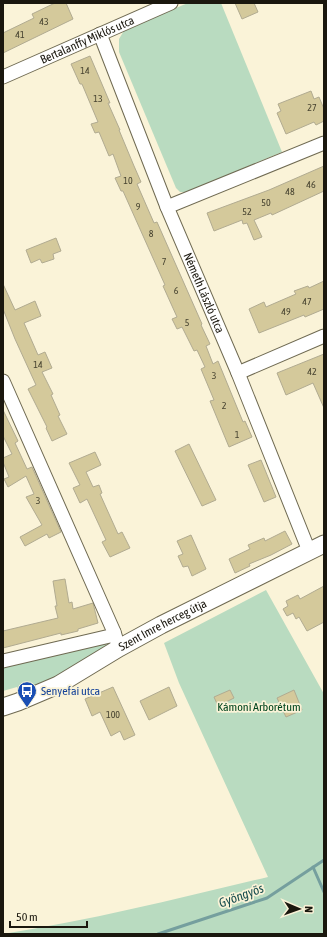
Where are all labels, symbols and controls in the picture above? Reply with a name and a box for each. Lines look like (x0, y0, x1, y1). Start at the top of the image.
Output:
street label: Bertalanffy Miklós utca (38, 13, 136, 67)
house number: 43 (39, 16, 49, 27)
house number: 41 (15, 29, 25, 40)
house number: 14 (80, 65, 90, 76)
house number: 13 (93, 93, 103, 104)
house number: 27 (307, 102, 317, 113)
house number: 10 (123, 175, 133, 186)
house number: 46 (306, 179, 316, 190)
house number: 48 (285, 186, 295, 197)
house number: 50 (261, 197, 271, 208)
house number: 9 (136, 201, 141, 212)
house number: 52 (242, 206, 252, 217)
house number: 8 (149, 228, 154, 239)
street label: Németh László utca (180, 251, 227, 335)
house number: 7 (162, 256, 167, 267)
house number: 6 (174, 285, 179, 296)
house number: 47 (302, 296, 312, 307)
house number: 49 (281, 306, 291, 317)
house number: 5 (185, 317, 190, 328)
house number: 14 (33, 359, 43, 370)
house number: 42 (307, 366, 317, 377)
house number: 3 (212, 370, 217, 381)
house number: 2 (222, 400, 227, 411)
house number: 1 (235, 429, 240, 440)
house number: 3 (36, 495, 41, 506)
street label: Szent Imre herceg útja (116, 596, 209, 654)
bus stop icon: Senyefai utca (16, 680, 38, 708)
place label: Senyefai utca (41, 684, 100, 698)
park label: Kámoni Arborétum (217, 700, 301, 714)
house number: 100 (106, 709, 120, 720)
water label: Gyöngyös (217, 880, 266, 910)
north arrow (279, 889, 319, 929)
scale bar (10, 903, 87, 929)
text: N (303, 906, 315, 913)
text: 50 m (16, 910, 38, 924)

